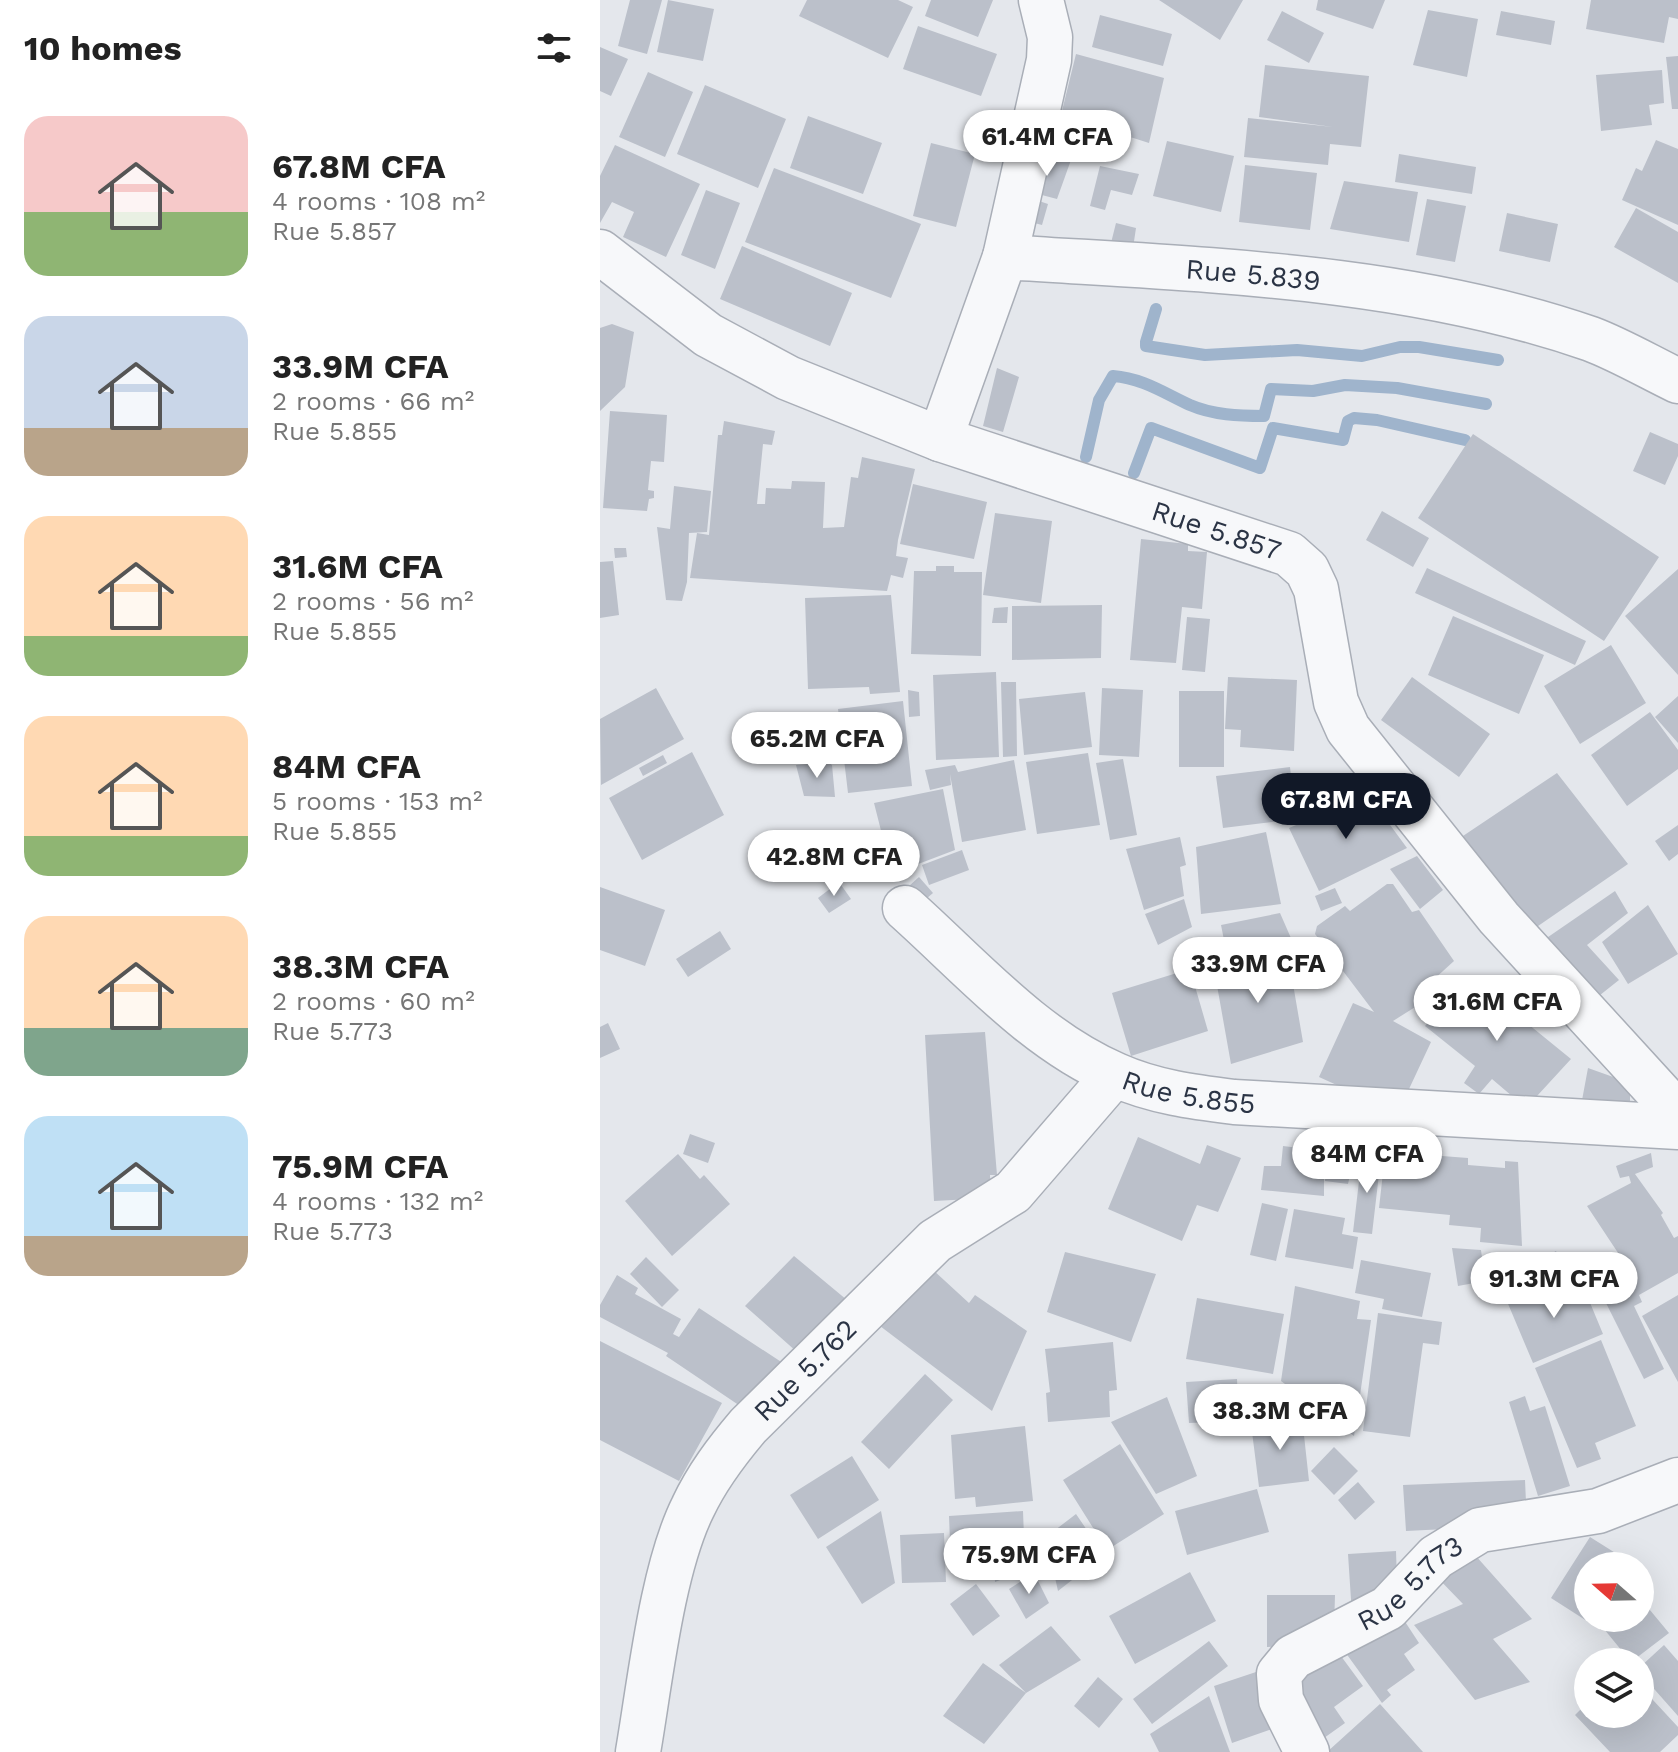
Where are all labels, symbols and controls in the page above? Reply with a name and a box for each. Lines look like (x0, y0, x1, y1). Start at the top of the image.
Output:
icon: filters (532, 26, 576, 70)
text: 10 homes (24, 28, 182, 68)
pin: 61.4M CFA (955, 110, 1139, 178)
text: 61.4M CFA (981, 121, 1113, 151)
text: 67.8M CFA (272, 146, 445, 186)
icon: home (88, 148, 184, 244)
text: 4 rooms · 108 m² (272, 186, 485, 216)
text: Rue 5.857 (272, 216, 397, 246)
street label: Rue 5.839 (1184, 252, 1322, 298)
text: 33.9M CFA (272, 346, 449, 386)
icon: home (88, 348, 184, 444)
text: 2 rooms · 66 m² (272, 386, 474, 416)
text: Rue 5.855 (272, 416, 397, 446)
street label: Rue 5.857 (1147, 494, 1285, 567)
text: 31.6M CFA (272, 546, 443, 586)
icon: home (88, 548, 184, 644)
text: 2 rooms · 56 m² (272, 586, 474, 616)
text: Rue 5.855 (272, 616, 397, 646)
pin: 65.2M CFA (725, 712, 909, 780)
text: 65.2M CFA (750, 723, 884, 753)
text: 84M CFA (272, 746, 421, 786)
icon: home (88, 748, 184, 844)
pin: 67.8M CFA (1254, 773, 1438, 841)
text: 67.8M CFA (1280, 784, 1412, 814)
text: 5 rooms · 153 m² (272, 786, 483, 816)
text: Rue 5.855 (272, 816, 397, 846)
pin: 42.8M CFA (742, 830, 926, 898)
text: 42.8M CFA (766, 841, 902, 871)
pin: 33.9M CFA (1166, 937, 1350, 1005)
text: 38.3M CFA (272, 946, 449, 986)
icon: home (88, 948, 184, 1044)
text: 33.9M CFA (1190, 948, 1326, 978)
pin: 31.6M CFA (1405, 975, 1589, 1043)
text: 2 rooms · 60 m² (272, 986, 475, 1016)
text: 31.6M CFA (1432, 986, 1562, 1016)
text: Rue 5.773 (272, 1016, 393, 1046)
street label: Rue 5.855 (1118, 1063, 1256, 1120)
pin: 84M CFA (1293, 1127, 1441, 1195)
text: 84M CFA (1310, 1138, 1424, 1168)
text: 75.9M CFA (272, 1146, 448, 1186)
icon: home (88, 1148, 184, 1244)
text: 4 rooms · 132 m² (272, 1186, 483, 1216)
text: Rue 5.773 (272, 1216, 393, 1246)
pin: 91.3M CFA (1462, 1252, 1646, 1320)
text: 91.3M CFA (1489, 1263, 1619, 1293)
street label: Rue 5.762 (747, 1312, 863, 1428)
pin: 38.3M CFA (1188, 1384, 1372, 1452)
text: 38.3M CFA (1212, 1395, 1348, 1425)
pin: 75.9M CFA (937, 1528, 1121, 1596)
street label: Rue 5.773 (1352, 1529, 1469, 1638)
text: 75.9M CFA (962, 1539, 1096, 1569)
north arrow (1574, 1552, 1654, 1632)
map controls (1574, 1552, 1654, 1728)
button: layers (1574, 1648, 1654, 1728)

